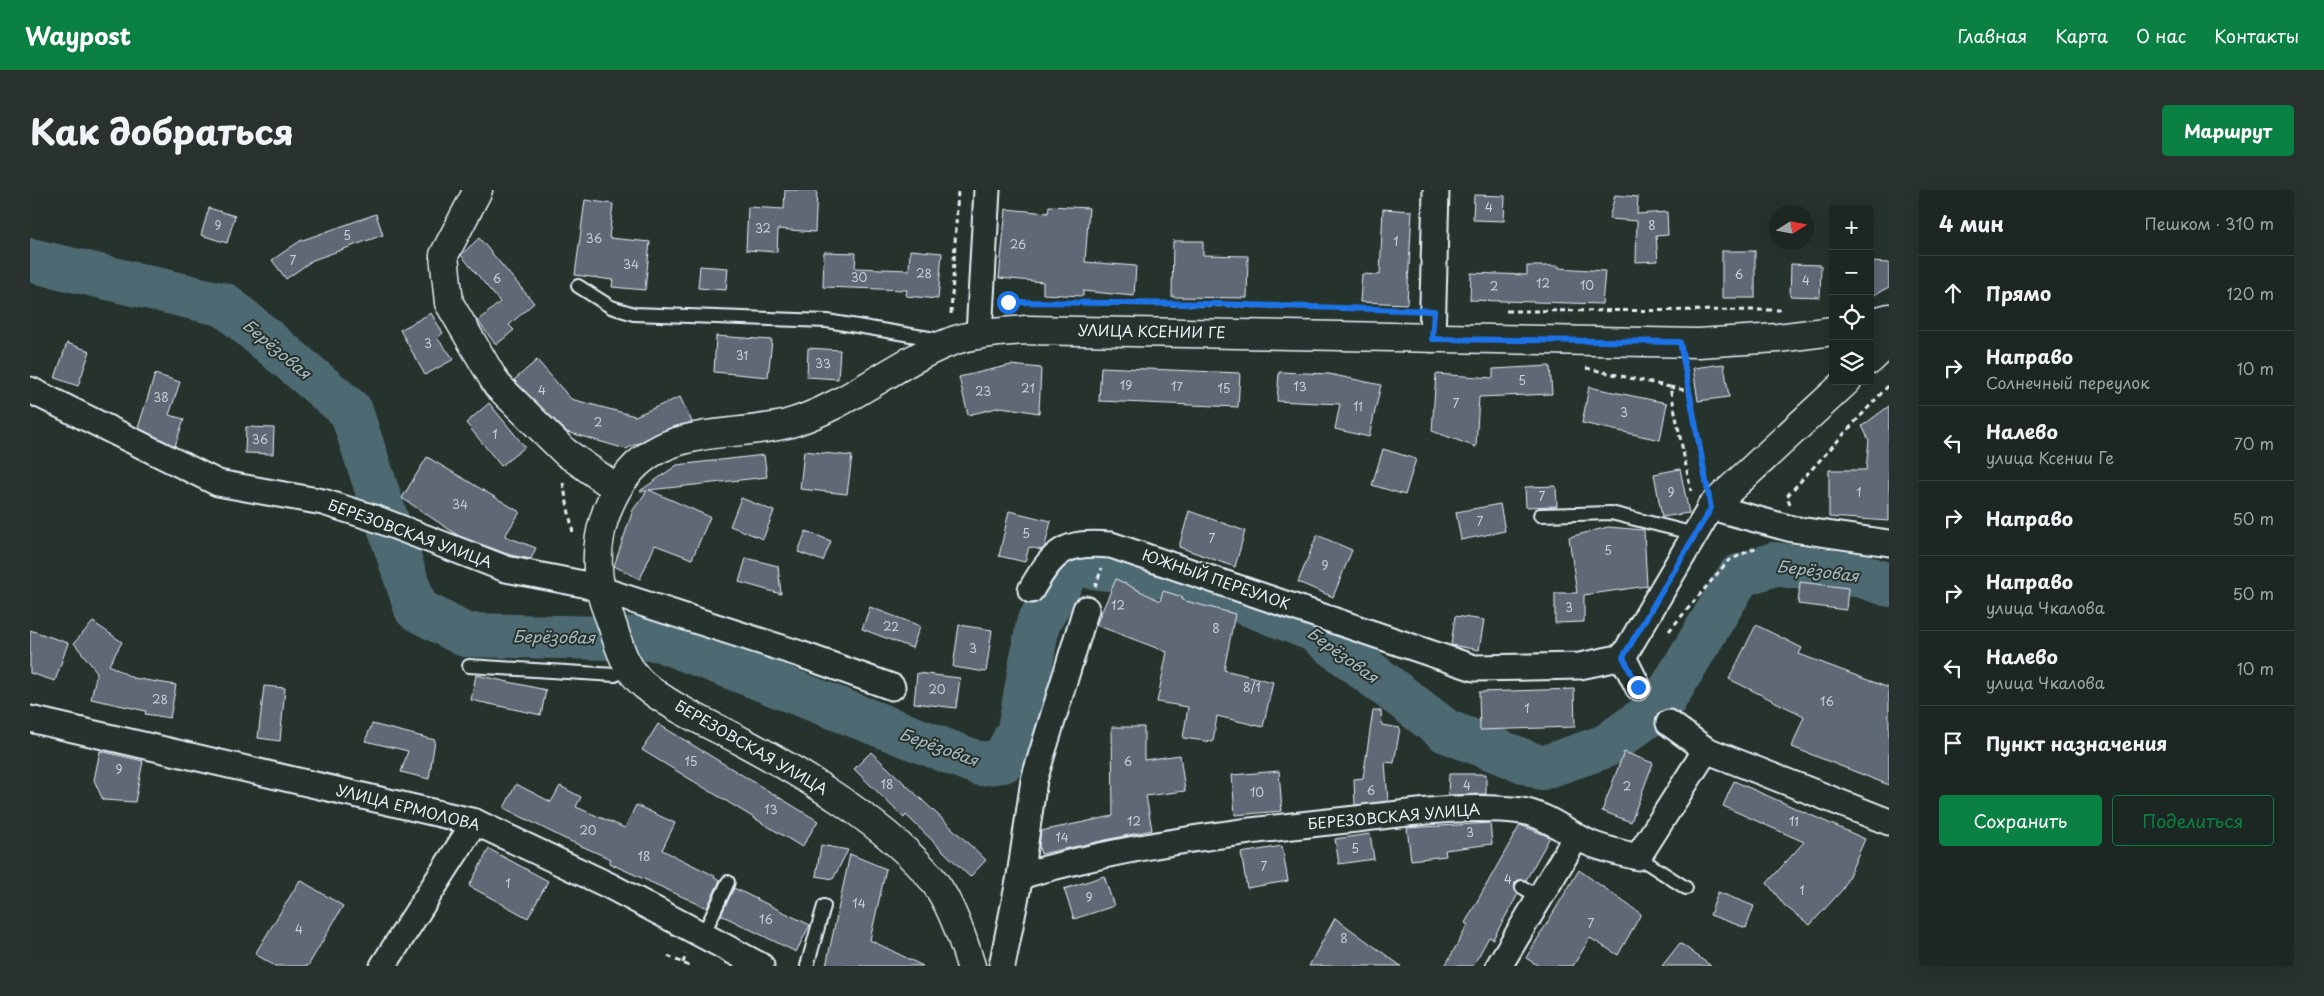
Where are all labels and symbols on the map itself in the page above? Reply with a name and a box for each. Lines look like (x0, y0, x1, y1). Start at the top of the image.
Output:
house number: 4 (1485, 198, 1493, 216)
north arrow (1769, 205, 1814, 250)
house number: 9 (214, 216, 222, 234)
house number: 8 (1648, 216, 1656, 234)
house number: 32 (755, 219, 771, 237)
house number: 5 (343, 226, 351, 244)
house number: 36 (586, 229, 602, 247)
house number: 1 (1393, 232, 1399, 250)
house number: 26 (1010, 235, 1026, 253)
house number: 7 (290, 251, 297, 269)
house number: 34 (623, 255, 639, 273)
house number: 28 (916, 264, 932, 282)
house number: 6 (1735, 265, 1743, 283)
house number: 30 (851, 268, 868, 286)
house number: 6 (493, 269, 501, 287)
house number: 4 (1802, 271, 1810, 289)
house number: 12 (1536, 274, 1550, 292)
house number: 10 (1580, 276, 1594, 294)
house number: 2 (1490, 277, 1498, 295)
route start (997, 291, 1020, 314)
water label: Берёзовая (239, 313, 318, 385)
street label: УЛИЦА КСЕНИИ ГЕ (1078, 318, 1226, 343)
house number: 3 (424, 334, 432, 352)
house number: 31 (736, 346, 748, 364)
house number: 33 (815, 354, 831, 372)
house number: 5 (1518, 371, 1526, 389)
house number: 19 (1120, 376, 1132, 394)
house number: 17 (1171, 377, 1183, 395)
house number: 13 (1293, 377, 1307, 395)
house number: 21 (1021, 379, 1035, 397)
house number: 15 (1217, 379, 1231, 397)
house number: 4 (538, 381, 546, 399)
house number: 23 (975, 382, 991, 400)
house number: 38 (153, 388, 169, 406)
house number: 7 (1453, 394, 1460, 412)
house number: 11 (1353, 397, 1363, 415)
house number: 3 (1620, 403, 1628, 421)
house number: 2 (594, 413, 602, 431)
house number: 1 (492, 425, 498, 443)
house number: 36 (252, 430, 268, 448)
house number: 9 (1667, 483, 1675, 501)
house number: 1 (1856, 483, 1862, 501)
house number: 7 (1539, 487, 1546, 505)
street label: БЕРЕЗОВСКАЯ УЛИЦА (325, 492, 496, 573)
house number: 34 (452, 495, 468, 513)
house number: 7 (1477, 512, 1484, 530)
house number: 5 (1022, 524, 1030, 542)
house number: 7 (1209, 529, 1216, 547)
house number: 5 (1604, 541, 1612, 559)
street label: ЮЖНЫЙ ПЕРЕУЛОК (1140, 543, 1294, 615)
water label: Берёзовая (1776, 553, 1862, 587)
house number: 9 (1321, 556, 1329, 574)
house number: 12 (1111, 596, 1125, 614)
house number: 3 (1565, 598, 1573, 616)
house number: 22 (883, 617, 899, 635)
house number: 8 (1212, 619, 1220, 637)
water label: Берёзовая (1303, 620, 1385, 689)
water label: Берёзовая (513, 623, 597, 649)
house number: 3 (969, 639, 977, 657)
route end (1627, 676, 1650, 699)
house number: 8/1 (1243, 678, 1261, 696)
house number: 20 (928, 680, 946, 698)
house number: 28 (152, 690, 168, 708)
house number: 16 (1820, 692, 1834, 710)
street label: БЕРЕЗОВСКАЯ УЛИЦА (671, 694, 832, 800)
house number: 1 (1524, 699, 1530, 717)
water label: Берёзовая (897, 721, 983, 772)
house number: 15 (684, 752, 698, 770)
house number: 6 (1124, 752, 1132, 770)
house number: 9 (115, 760, 123, 778)
house number: 18 (881, 775, 893, 793)
house number: 4 (1463, 776, 1471, 794)
house number: 2 (1623, 777, 1631, 795)
street label: УЛИЦА ЕРМОЛОВА (334, 778, 483, 836)
house number: 6 (1367, 781, 1375, 799)
house number: 10 (1250, 783, 1264, 801)
street label: БЕРЕЗОВСКАЯ УЛИЦА (1307, 797, 1481, 834)
house number: 13 (764, 800, 778, 818)
house number: 12 (1127, 812, 1141, 830)
house number: 11 (1789, 812, 1799, 830)
house number: 20 (579, 821, 597, 839)
house number: 3 (1466, 823, 1474, 841)
house number: 14 (1055, 828, 1069, 846)
house number: 5 (1351, 839, 1359, 857)
house number: 18 (638, 847, 650, 865)
house number: 7 (1261, 857, 1268, 875)
house number: 4 (1504, 870, 1512, 888)
house number: 1 (505, 874, 511, 892)
house number: 1 (1799, 881, 1805, 899)
house number: 9 (1085, 888, 1093, 906)
house number: 14 (852, 894, 866, 912)
house number: 16 (759, 910, 773, 928)
house number: 7 (1588, 914, 1595, 932)
house number: 4 (295, 920, 303, 938)
house number: 8 (1340, 929, 1348, 947)

